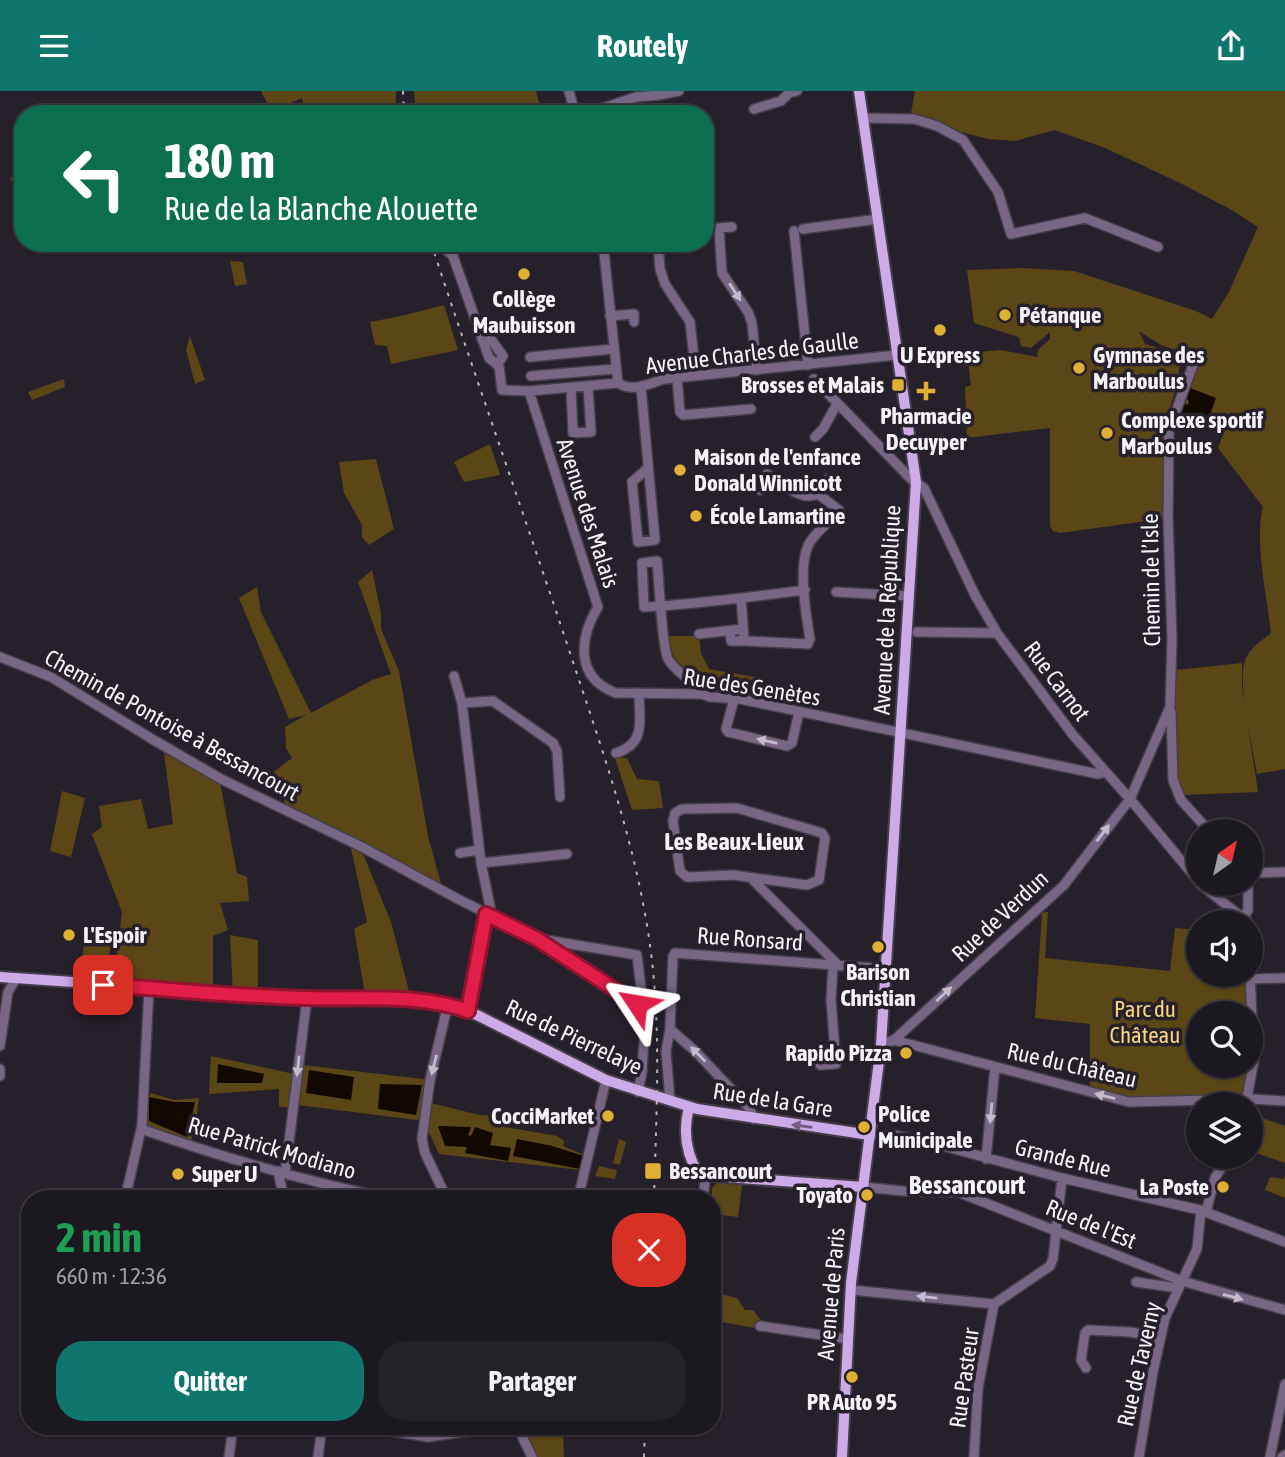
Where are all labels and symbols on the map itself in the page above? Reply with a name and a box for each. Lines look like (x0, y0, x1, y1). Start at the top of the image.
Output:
marker: Collège Maubuisson (516, 266, 532, 282)
one-way arrow (729, 283, 742, 302)
place label: Collège Maubuisson (473, 286, 575, 338)
place label: Pétanque (1019, 302, 1101, 328)
marker: Pétanque (997, 307, 1013, 323)
marker: U Express (932, 322, 948, 338)
street label: Avenue Charles de Gaulle (644, 327, 860, 379)
place label: U Express (900, 342, 980, 368)
place label: Gymnase des Marboulus (1093, 342, 1204, 394)
marker: Gymnase des Marboulus (1071, 360, 1087, 376)
place label: Brosses et Malais (741, 372, 884, 398)
marker: Brosses et Malais (890, 377, 906, 393)
marker: Pharmacie Decuyper (918, 383, 934, 399)
place label: Pharmacie Decuyper (880, 403, 972, 455)
place label: Complexe sportif Marboulus (1121, 407, 1264, 459)
marker: Complexe sportif Marboulus (1099, 425, 1115, 441)
street label: Avenue des Malais (552, 435, 624, 591)
place label: Maison de l'enfance Donald Winnicott (694, 444, 861, 496)
marker: Maison de l'enfance Donald Winnicott (672, 462, 688, 478)
place label: École Lamartine (710, 503, 846, 529)
street label: Avenue de la République (869, 504, 905, 716)
marker: École Lamartine (688, 508, 704, 524)
street label: Chemin de l’Isle (1137, 513, 1165, 647)
street label: Rue Carnot (1019, 636, 1095, 726)
street label: Chemin de Pontoise à Bessancourt (40, 644, 304, 806)
street label: Rue des Genètes (682, 663, 822, 711)
one-way arrow (756, 735, 778, 746)
north arrow (1186, 819, 1264, 896)
one-way arrow (1096, 824, 1111, 842)
district label: Les Beaux-Lieux (664, 828, 804, 855)
street label: Rue de Verdun (947, 865, 1053, 967)
place label: L'Espoir (83, 922, 147, 948)
street label: Rue Ronsard (696, 922, 804, 956)
marker: L'Espoir (61, 927, 77, 943)
marker: Barison Christian (870, 939, 886, 955)
pin (73, 955, 133, 1015)
place label: Barison Christian (840, 959, 916, 1011)
position arrow (600, 967, 674, 1041)
one-way arrow (935, 986, 953, 1002)
street label: Rue de Pierrelaye (502, 994, 646, 1080)
park label: Parc du Château (1110, 996, 1180, 1048)
street label: Rue du Château (1005, 1037, 1139, 1093)
place label: Rapido Pizza (785, 1040, 892, 1066)
marker: Rapido Pizza (898, 1045, 914, 1061)
one-way arrow (689, 1046, 706, 1063)
one-way arrow (428, 1054, 439, 1076)
one-way arrow (293, 1055, 304, 1077)
street label: Rue de la Gare (711, 1078, 835, 1122)
one-way arrow (1094, 1090, 1116, 1101)
place label: Police Municipale (878, 1101, 973, 1153)
one-way arrow (985, 1102, 996, 1124)
place label: CocciMarket (491, 1103, 594, 1129)
marker: CocciMarket (600, 1108, 616, 1124)
street label: Rue Patrick Modiano (185, 1112, 359, 1184)
marker: Police Municipale (856, 1119, 872, 1135)
one-way arrow (791, 1121, 813, 1132)
street label: Grande Rue (1012, 1134, 1114, 1182)
place label: Bessancourt (669, 1158, 772, 1184)
place label: Super U (192, 1161, 258, 1187)
marker: Bessancourt (643, 1161, 663, 1181)
marker: Super U (170, 1166, 186, 1182)
district label: Bessancourt (909, 1170, 1026, 1200)
place label: La Poste (1139, 1174, 1209, 1200)
marker: La Poste (1215, 1179, 1231, 1195)
place label: Toyato (797, 1182, 853, 1208)
marker: Toyato (859, 1187, 875, 1203)
street label: Rue de l'Est (1042, 1194, 1140, 1254)
street label: Avenue de Paris (812, 1227, 850, 1361)
one-way arrow (915, 1291, 937, 1302)
one-way arrow (1223, 1292, 1244, 1302)
street label: Rue de Taverny (1112, 1299, 1166, 1429)
street label: Rue Pasteur (944, 1325, 984, 1430)
marker: PR Auto 95 (844, 1369, 860, 1385)
place label: PR Auto 95 (807, 1389, 897, 1415)

